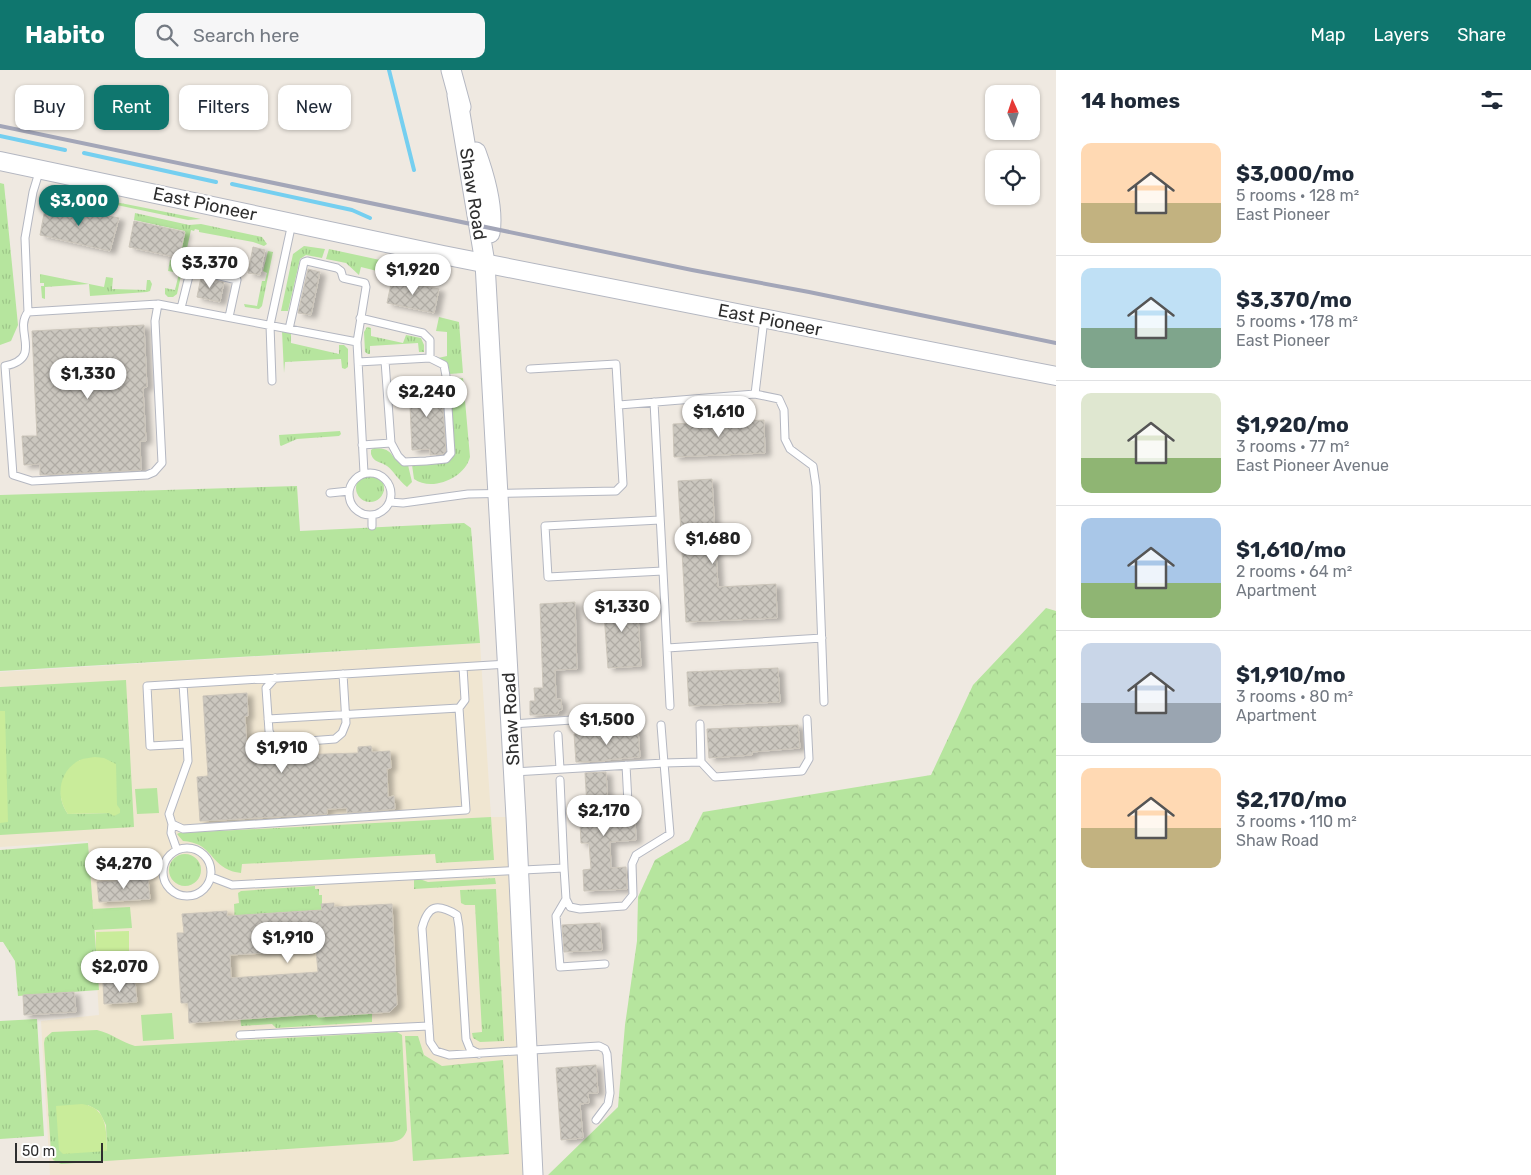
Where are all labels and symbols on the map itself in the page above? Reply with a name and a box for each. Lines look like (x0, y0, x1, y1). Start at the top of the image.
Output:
north arrow (985, 85, 1040, 140)
street label: Shaw Road (455, 146, 491, 242)
street label: East Pioneer (151, 182, 259, 226)
pin: $3,000 (38, 184, 120, 227)
pin: $3,370 (169, 246, 251, 289)
pin: $1,920 (372, 254, 454, 296)
street label: East Pioneer (716, 299, 824, 341)
pin: $1,330 (47, 358, 129, 400)
pin: $2,240 (386, 376, 468, 418)
pin: $1,610 (678, 396, 760, 438)
pin: $1,680 (672, 522, 754, 565)
pin: $1,330 (581, 590, 663, 633)
street label: Shaw Road (498, 672, 524, 766)
pin: $1,500 (566, 704, 648, 746)
pin: $1,910 (241, 732, 323, 774)
pin: $2,170 (563, 794, 645, 837)
pin: $4,270 (83, 848, 165, 890)
pin: $1,910 (247, 922, 329, 964)
pin: $2,070 (79, 950, 161, 993)
scale bar (15, 1140, 102, 1163)

